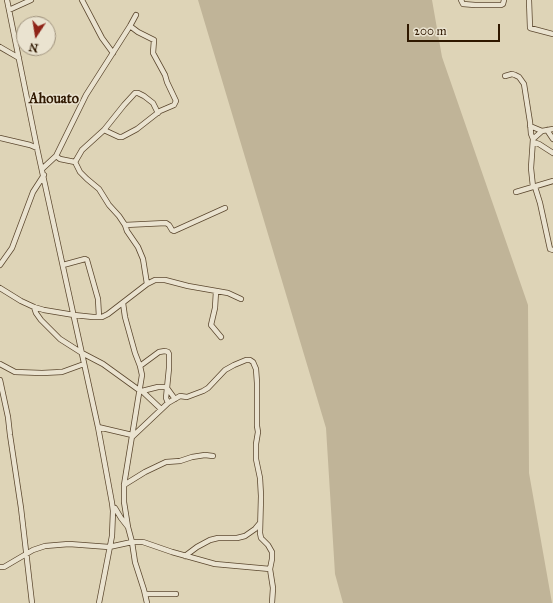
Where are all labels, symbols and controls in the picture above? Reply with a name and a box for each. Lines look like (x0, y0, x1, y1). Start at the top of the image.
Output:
north arrow (16, 16, 56, 56)
scale bar (409, 16, 502, 42)
text: 200 m (414, 24, 447, 38)
text: N (28, 40, 40, 55)
district label: Ahouato (29, 92, 79, 108)

